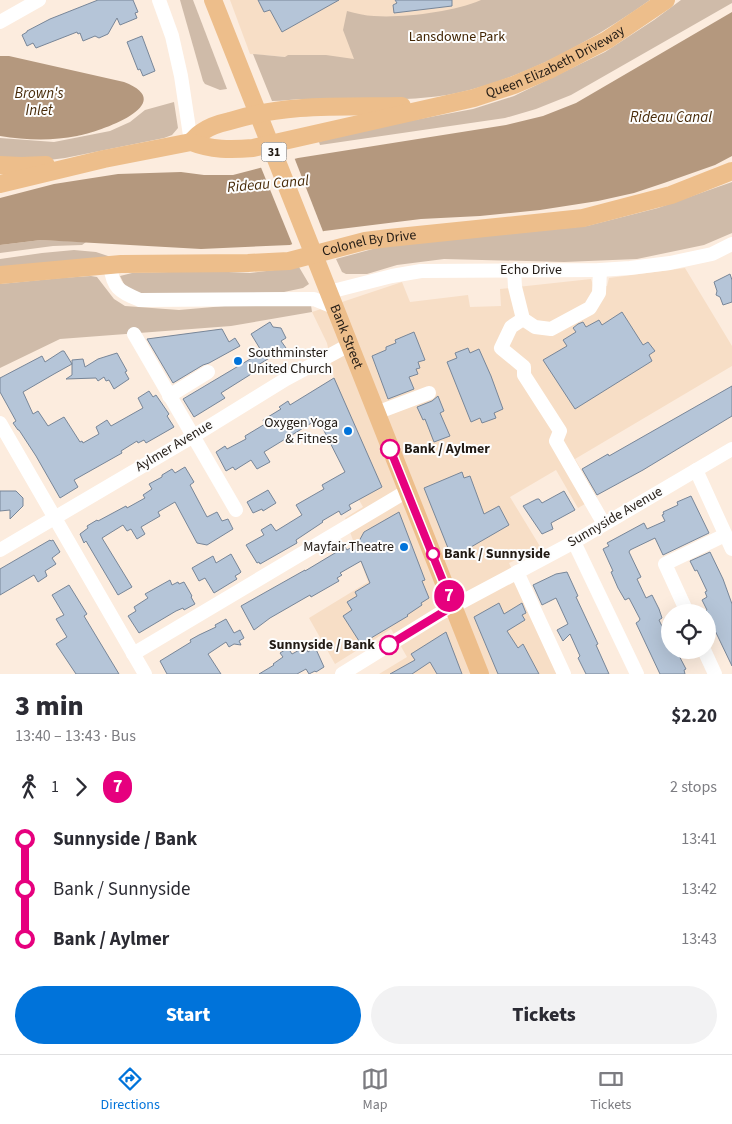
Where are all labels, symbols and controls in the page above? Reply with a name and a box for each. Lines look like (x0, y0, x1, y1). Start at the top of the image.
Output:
street label: Queen Elizabeth Driveway (483, 20, 629, 104)
park label: Lansdowne Park (409, 27, 505, 47)
water label: Brown's Inlet (15, 83, 63, 121)
water label: Rideau Canal (630, 107, 712, 128)
road number: 31 (262, 142, 286, 162)
water label: Rideau Canal (226, 170, 310, 198)
street label: Colonel By Drive (320, 225, 417, 262)
street label: Echo Drive (500, 260, 562, 280)
street label: Bank Street (325, 301, 368, 372)
place label: Southminster United Church (248, 343, 332, 379)
marker: Southminster United Church (232, 355, 244, 367)
place label: Oxygen Yoga & Fitness (264, 413, 338, 449)
street label: Aylmer Avenue (132, 415, 216, 477)
marker: Oxygen Yoga & Fitness (342, 425, 354, 437)
marker: Bank / Aylmer (380, 439, 400, 459)
place label: Bank / Aylmer (404, 439, 490, 459)
street label: Sunnyside Avenue (564, 482, 666, 552)
place label: Mayfair Theatre (303, 537, 394, 557)
marker: Mayfair Theatre (398, 541, 410, 553)
place label: Bank / Sunnyside (444, 544, 550, 564)
marker: Bank / Sunnyside (426, 547, 440, 561)
line badge: 7 (433, 580, 465, 612)
text: 7 (444, 583, 454, 608)
map controls (661, 604, 716, 659)
button: locate (661, 604, 716, 659)
place label: Sunnyside / Bank (269, 635, 375, 655)
marker: Sunnyside / Bank (379, 635, 399, 655)
text: 3 min (15, 686, 84, 726)
text: $2.20 (671, 703, 717, 730)
text: 13:40 – 13:43 · Bus (15, 725, 136, 747)
icon: walk (15, 773, 43, 801)
icon: forward (67, 773, 95, 801)
text: 7 (113, 774, 122, 799)
text: 1 (51, 776, 59, 798)
text: 2 stops (670, 776, 717, 798)
text: Sunnyside / Bank (53, 826, 197, 853)
text: 13:41 (681, 828, 717, 850)
text: Bank / Sunnyside (53, 876, 191, 903)
text: 13:42 (681, 878, 717, 900)
text: Bank / Aylmer (53, 926, 169, 953)
text: 13:43 (681, 928, 717, 950)
button: Start (15, 986, 361, 1044)
button: Tickets (371, 986, 717, 1044)
tab: Directions (101, 1065, 160, 1115)
tab: Map (361, 1065, 389, 1115)
tab: Tickets (590, 1065, 631, 1115)

